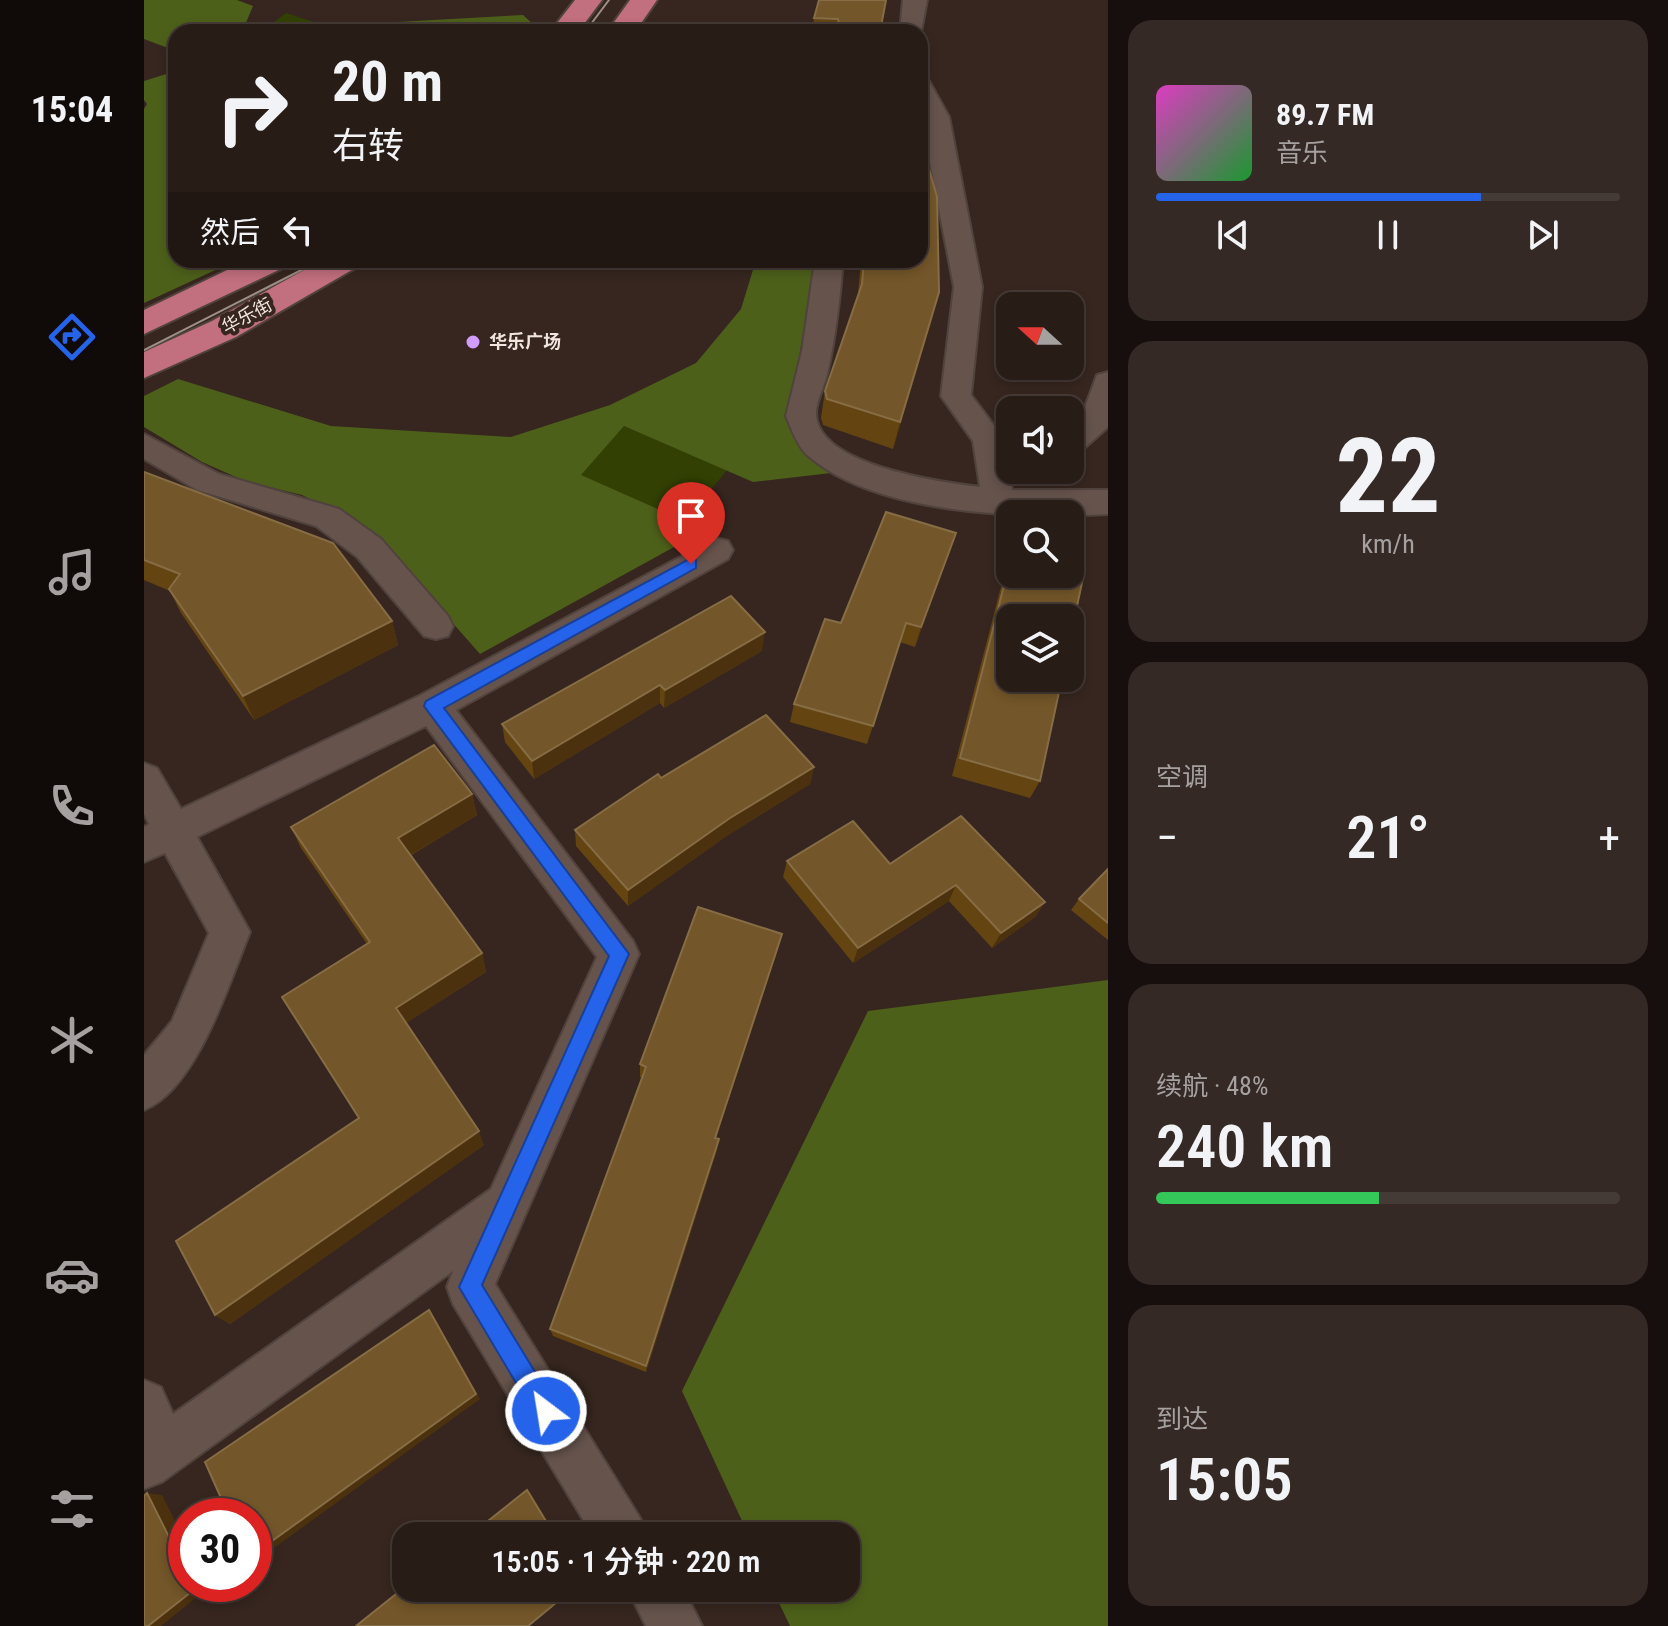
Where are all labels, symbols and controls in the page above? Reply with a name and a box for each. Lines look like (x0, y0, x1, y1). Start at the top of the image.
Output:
text: 20 m (332, 49, 443, 115)
icon: right (200, 56, 304, 160)
text: 15:04 (31, 89, 113, 131)
text: 89.7 FM (1276, 97, 1374, 132)
text: 右转 (332, 125, 404, 167)
text: 音乐 (1276, 138, 1328, 168)
icon: left (276, 208, 320, 252)
icon: previous (1211, 213, 1255, 257)
icon: pause (1366, 213, 1410, 257)
icon: next (1521, 213, 1565, 257)
text: 然后 (200, 215, 260, 250)
north arrow (996, 292, 1084, 380)
map controls (996, 292, 1084, 692)
street label: 华乐街 (218, 294, 276, 338)
icon: directions (44, 309, 100, 365)
place label: 华乐广场 (489, 331, 561, 352)
marker: 华乐广场 (464, 333, 482, 351)
button: sound (996, 396, 1084, 484)
text: 22 (1335, 416, 1441, 537)
pin (657, 482, 725, 564)
icon: arrive (669, 494, 713, 538)
button: search (996, 500, 1084, 588)
text: km/h (1361, 529, 1415, 559)
icon: music (44, 544, 100, 600)
button: layers (996, 604, 1084, 692)
text: 空调 (1156, 762, 1208, 792)
icon: phone (44, 778, 100, 834)
text: 21° (1346, 802, 1430, 873)
text: − (1156, 812, 1178, 864)
text: + (1598, 812, 1620, 864)
icon: climate (44, 1012, 100, 1068)
text: 续航 · 48% (1156, 1071, 1268, 1101)
text: 240 km (1156, 1111, 1333, 1182)
icon: car (44, 1247, 100, 1303)
position arrow (504, 1369, 588, 1453)
text: 到达 (1156, 1404, 1208, 1434)
text: 15:05 (1156, 1444, 1293, 1515)
icon: filters (44, 1481, 100, 1537)
speed limit sign: 30 (168, 1498, 272, 1602)
text: 15:05 · 1 分钟 · 220 m (492, 1544, 760, 1579)

